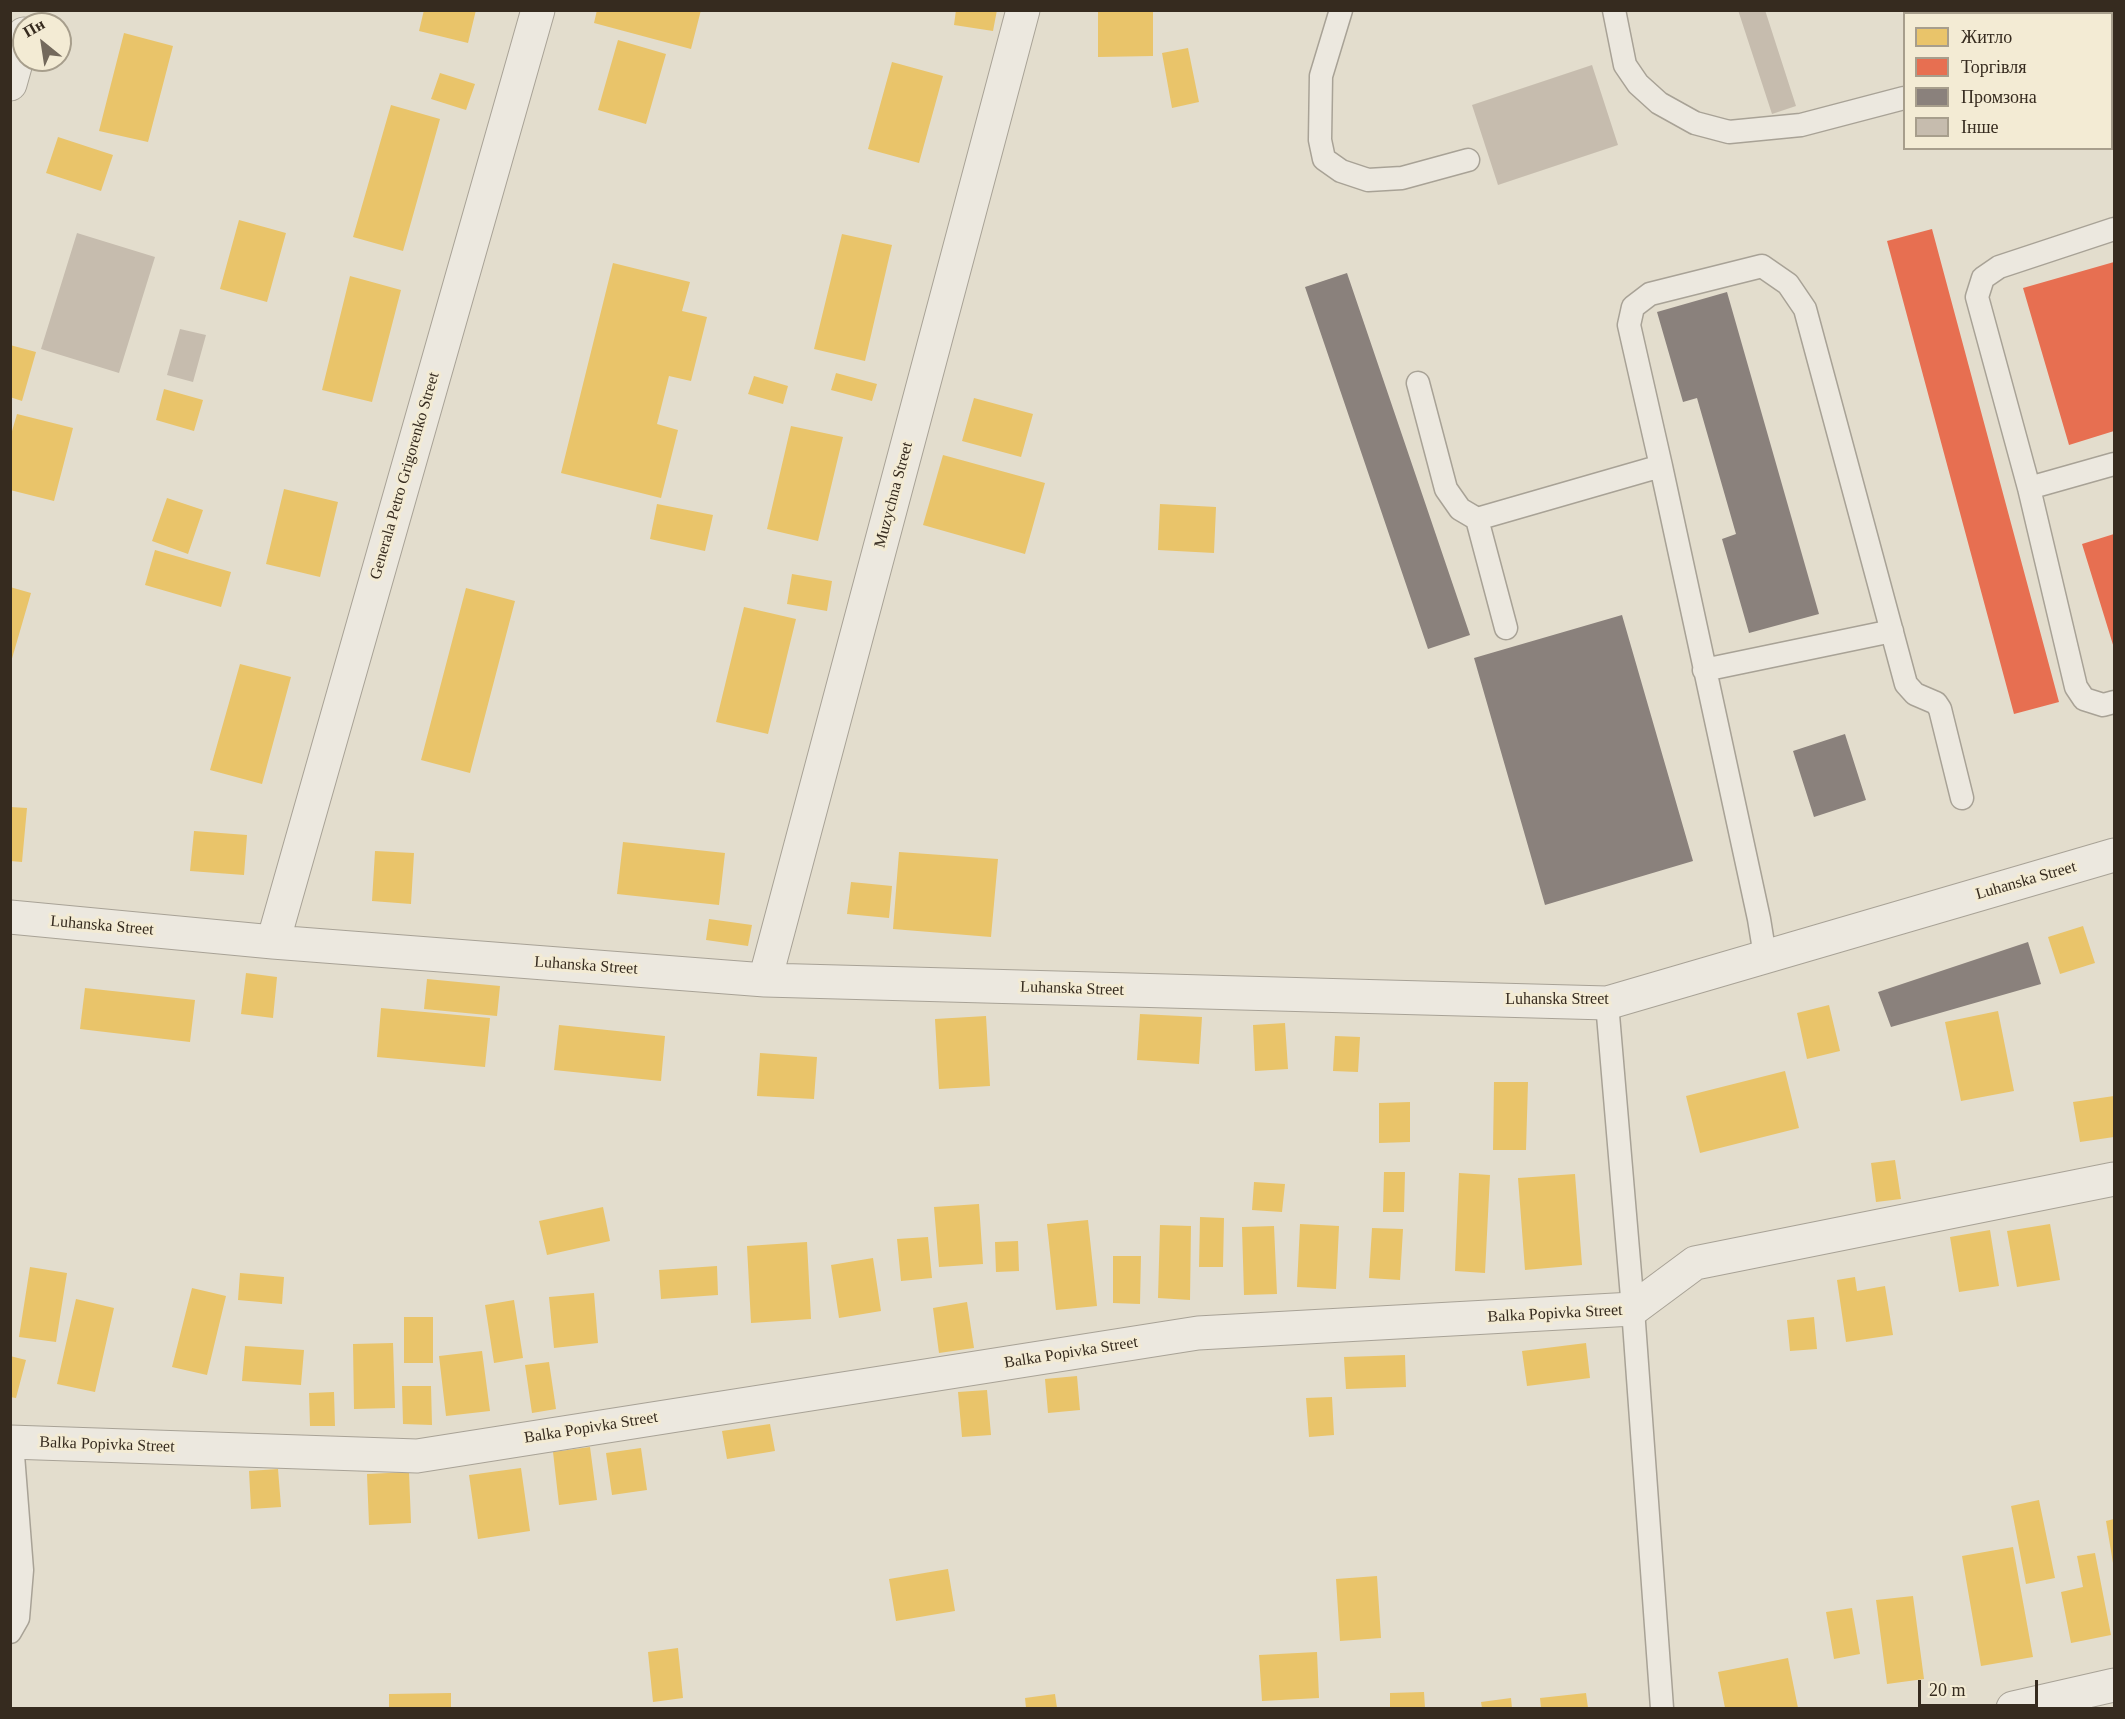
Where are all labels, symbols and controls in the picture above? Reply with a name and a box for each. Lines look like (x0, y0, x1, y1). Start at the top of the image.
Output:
north arrow (12, 12, 72, 72)
legend (1903, 12, 2113, 150)
text: Пн (20, 15, 47, 40)
text: Житло (1961, 27, 2012, 47)
text: Торгівля (1961, 57, 2027, 77)
text: Промзона (1961, 87, 2037, 107)
text: Інше (1961, 117, 1998, 137)
street label: Generala Petro Grigorenko Street (366, 370, 444, 582)
street label: Muzychna Street (871, 440, 917, 550)
street label: Luhanska Street (1974, 858, 2078, 904)
street label: Luhanska Street (50, 912, 154, 940)
street label: Luhanska Street (534, 953, 638, 979)
street label: Luhanska Street (1020, 978, 1124, 1000)
street label: Luhanska Street (1505, 990, 1609, 1010)
street label: Balka Popivka Street (1487, 1301, 1623, 1327)
street label: Balka Popivka Street (1003, 1333, 1139, 1373)
street label: Balka Popivka Street (523, 1408, 659, 1448)
street label: Balka Popivka Street (39, 1433, 175, 1457)
scale bar (1921, 1668, 2041, 1706)
text: 20 m (1929, 1680, 1966, 1700)

